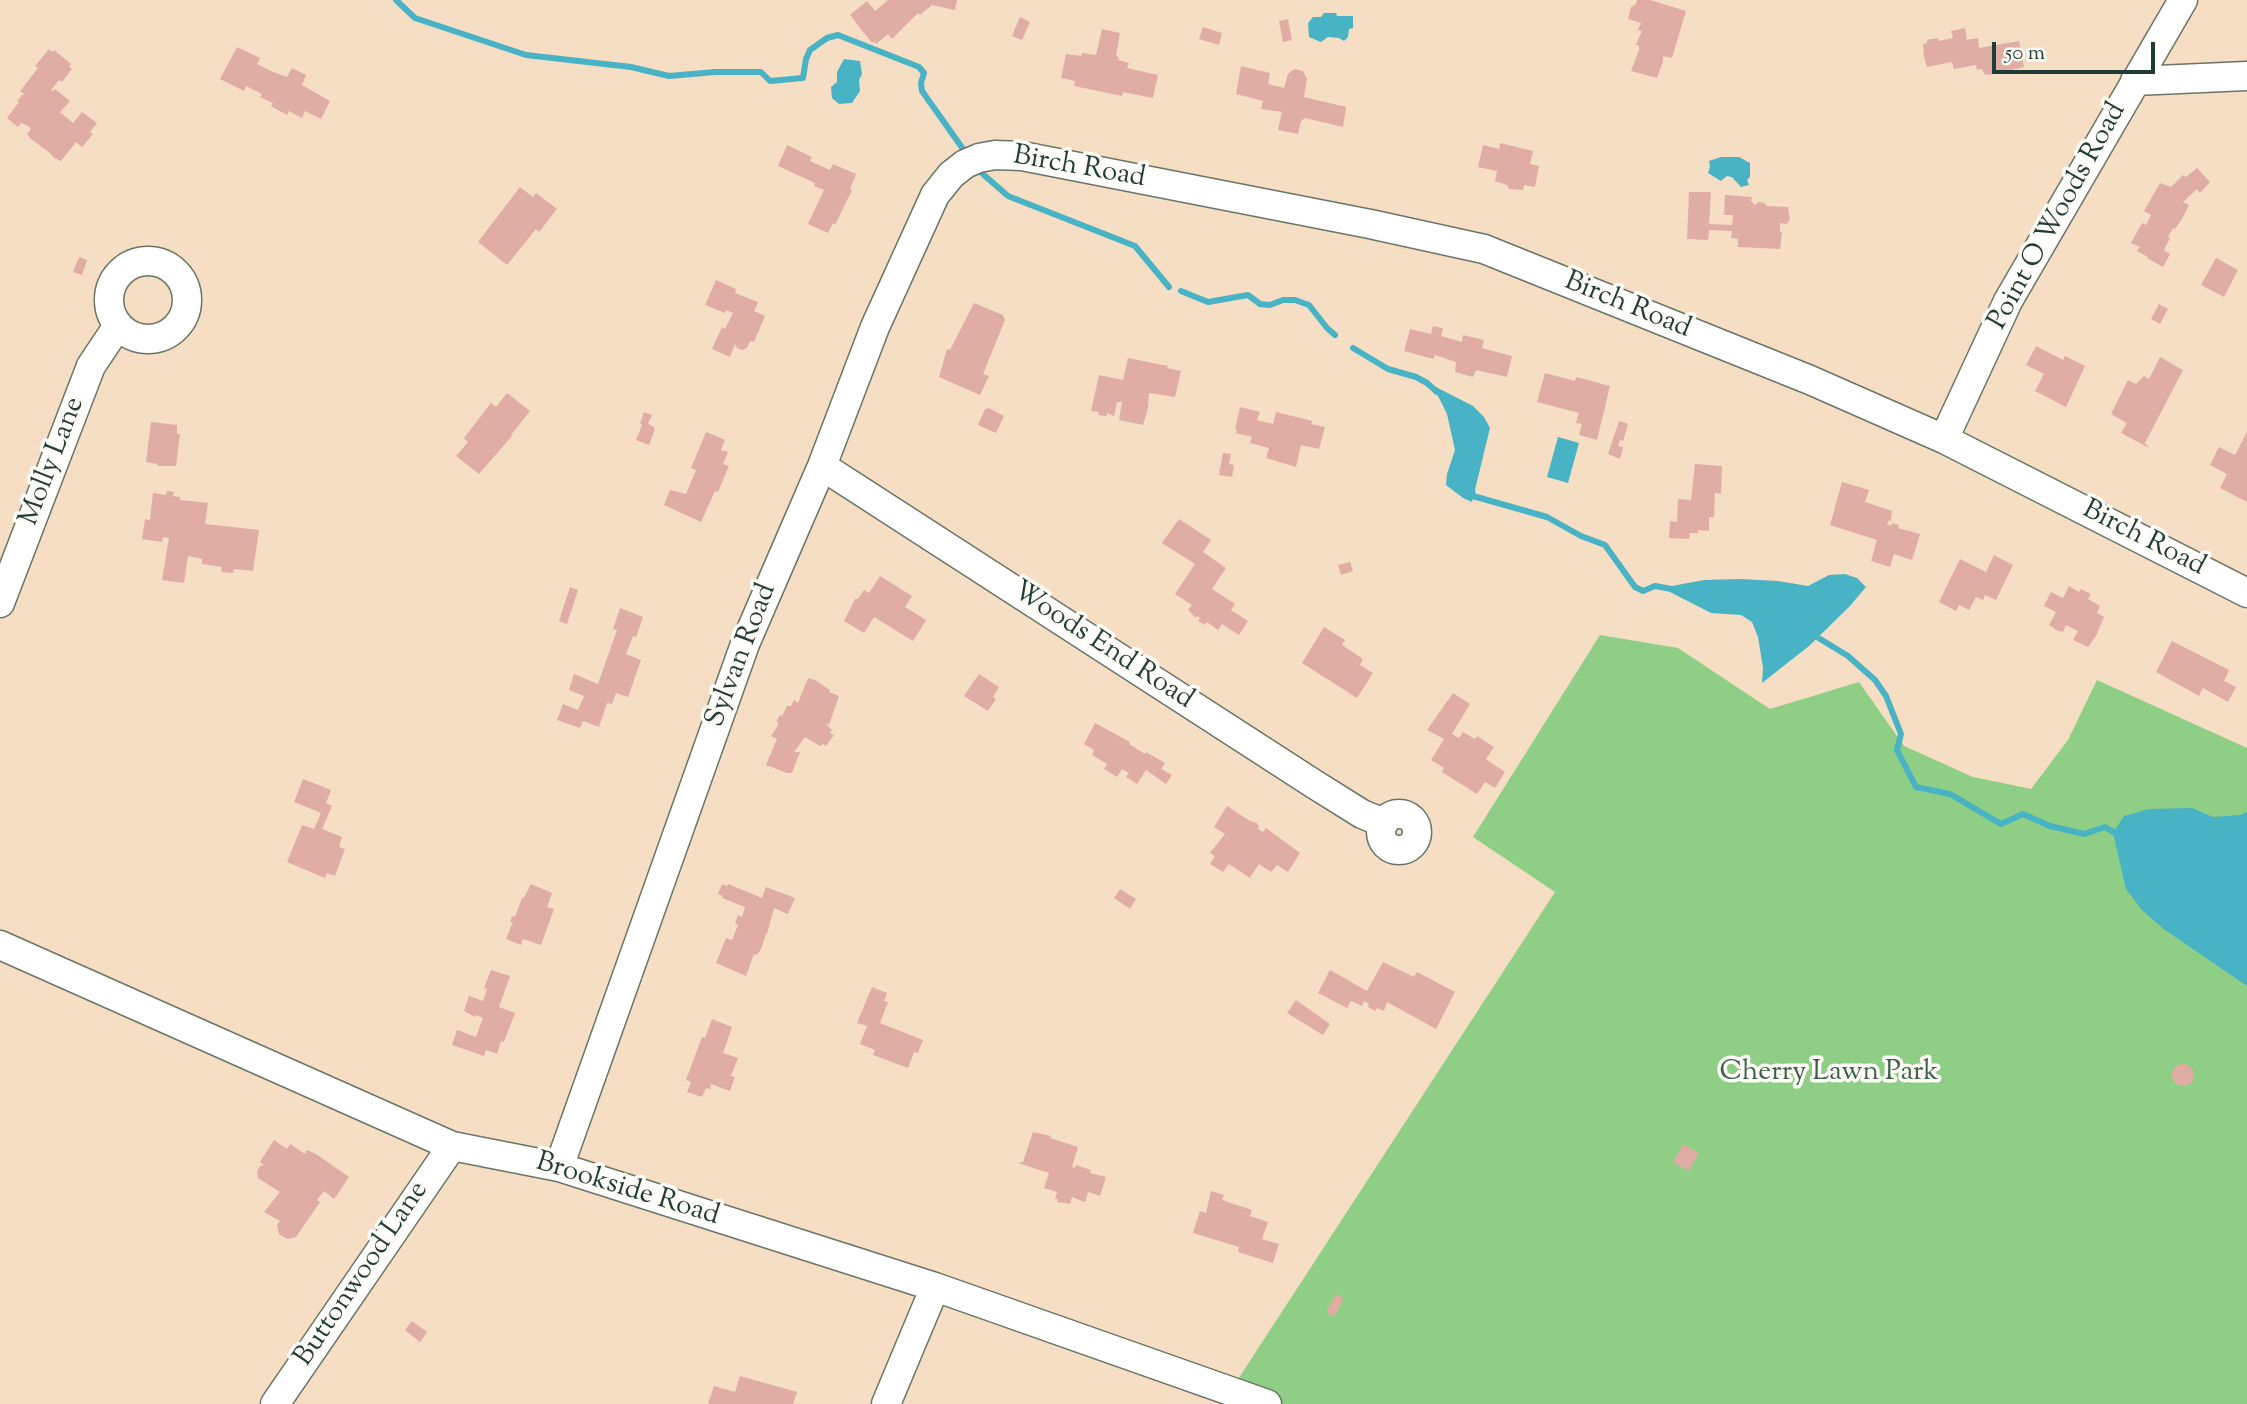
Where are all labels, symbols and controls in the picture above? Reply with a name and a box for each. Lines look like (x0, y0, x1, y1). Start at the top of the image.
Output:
scale bar (1995, 28, 2158, 72)
text: 50 m (2005, 39, 2045, 69)
street label: Point O Woods Road (1983, 98, 2135, 336)
street label: Birch Road (1010, 141, 1148, 197)
street label: Birch Road (1559, 266, 1695, 348)
street label: Molly Lane (14, 393, 94, 531)
street label: Birch Road (2076, 495, 2210, 585)
street label: Woods End Road (1005, 576, 1199, 718)
street label: Sylvan Road (700, 579, 786, 733)
park label: Cherry Lawn Park (1719, 1057, 1939, 1091)
street label: Brookside Road (531, 1147, 723, 1235)
street label: Buttonwood Lane (289, 1176, 437, 1374)

